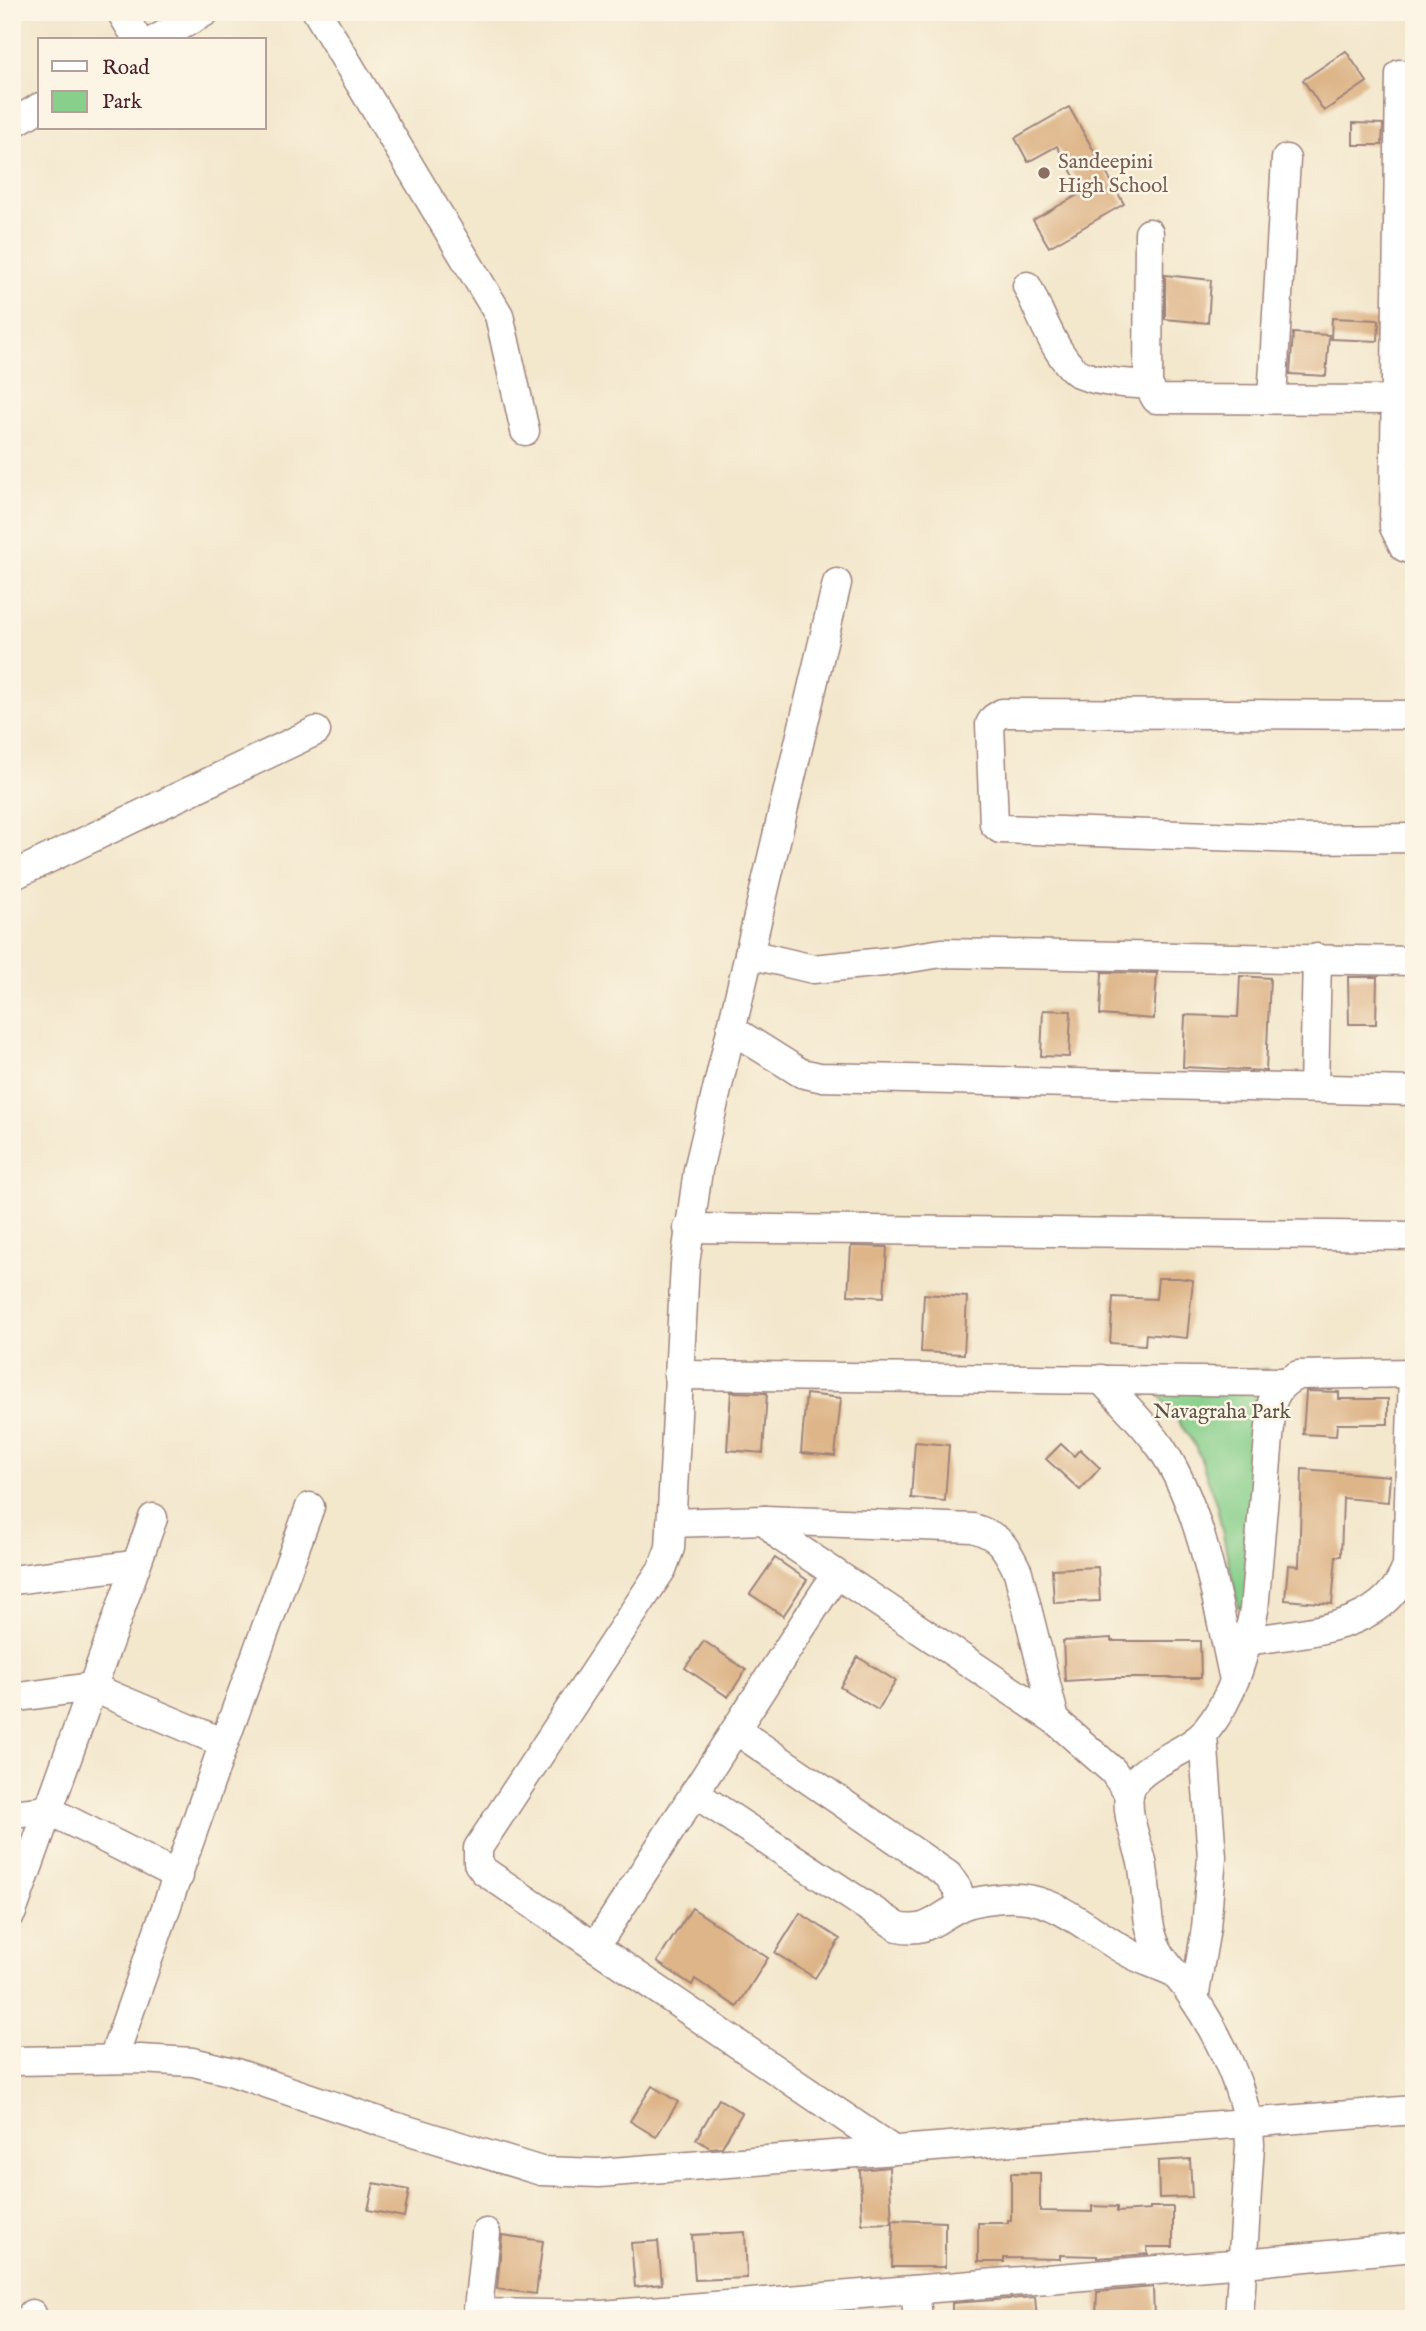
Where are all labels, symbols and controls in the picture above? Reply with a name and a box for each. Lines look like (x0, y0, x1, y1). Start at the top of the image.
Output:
legend (38, 38, 266, 130)
text: Road (102, 55, 150, 82)
text: Park (102, 89, 143, 116)
place label: Sandeepini High School (1058, 149, 1168, 200)
marker: Sandeepini High School (1036, 165, 1052, 181)
park label: Navagraha Park (1153, 1399, 1292, 1426)

